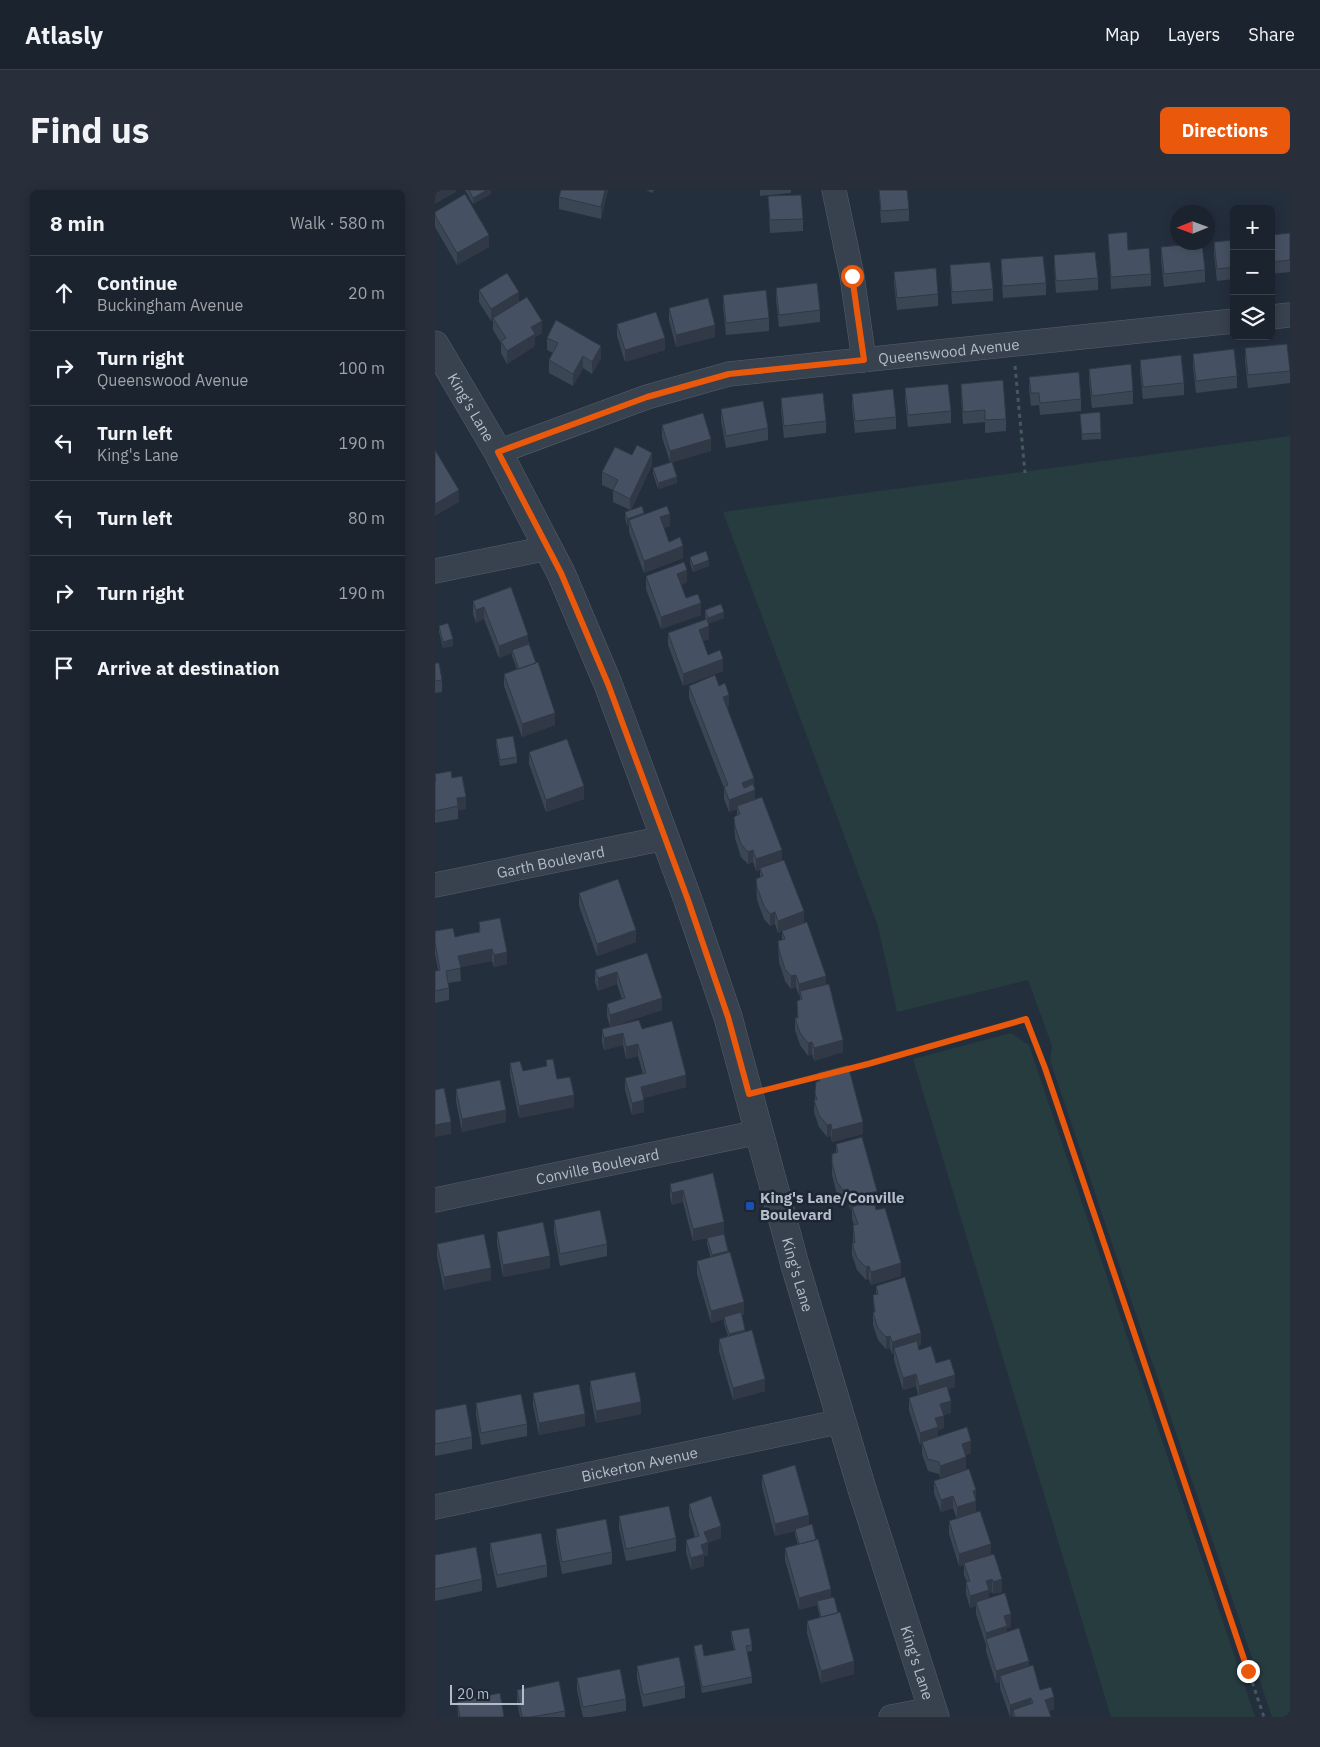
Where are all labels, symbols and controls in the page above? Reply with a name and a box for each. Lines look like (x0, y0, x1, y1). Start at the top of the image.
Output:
text: Atlasly (25, 19, 103, 51)
text: Map (1105, 23, 1140, 46)
text: Layers (1168, 23, 1220, 46)
text: Share (1248, 23, 1295, 46)
text: Find us (30, 107, 149, 153)
button: Directions (1160, 107, 1290, 154)
north arrow (1170, 205, 1215, 250)
map controls (1230, 205, 1275, 340)
button: + (1230, 205, 1275, 250)
text: 8 min (50, 209, 105, 237)
text: Walk · 580 m (290, 213, 385, 233)
button: − (1230, 250, 1275, 295)
route start (841, 265, 864, 288)
text: Continue (97, 271, 177, 295)
icon: ahead (50, 279, 78, 307)
text: 20 m (348, 283, 385, 303)
text: Buckingham Avenue (97, 295, 243, 315)
button: layers (1230, 295, 1275, 340)
street label: Queenswood Avenue (877, 334, 1020, 368)
text: Turn right (97, 346, 184, 370)
icon: right (50, 354, 78, 382)
text: 100 m (338, 358, 385, 378)
street label: King's Lane (444, 369, 499, 445)
text: Queenswood Avenue (97, 370, 248, 390)
text: Turn left (97, 421, 173, 445)
icon: left (50, 429, 78, 457)
text: 190 m (338, 433, 385, 453)
text: King's Lane (97, 445, 179, 465)
icon: left (50, 504, 78, 532)
text: Turn left (97, 506, 173, 530)
text: 80 m (348, 508, 385, 528)
icon: right (50, 579, 78, 607)
text: Turn right (97, 581, 184, 605)
text: 190 m (338, 583, 385, 603)
icon: arrive (50, 654, 78, 682)
text: Arrive at destination (97, 656, 280, 680)
street label: Garth Boulevard (495, 841, 606, 882)
street label: Conville Boulevard (534, 1144, 661, 1188)
place label: King's Lane/Conville Boulevard (760, 1188, 904, 1224)
marker: King's Lane/Conville Boulevard (744, 1200, 756, 1212)
street label: King's Lane (778, 1235, 818, 1314)
street label: Bickerton Avenue (580, 1442, 699, 1485)
street label: King's Lane (897, 1623, 938, 1702)
route end (1237, 1660, 1260, 1683)
scale bar (450, 1682, 524, 1705)
text: 20 m (457, 1685, 489, 1703)

